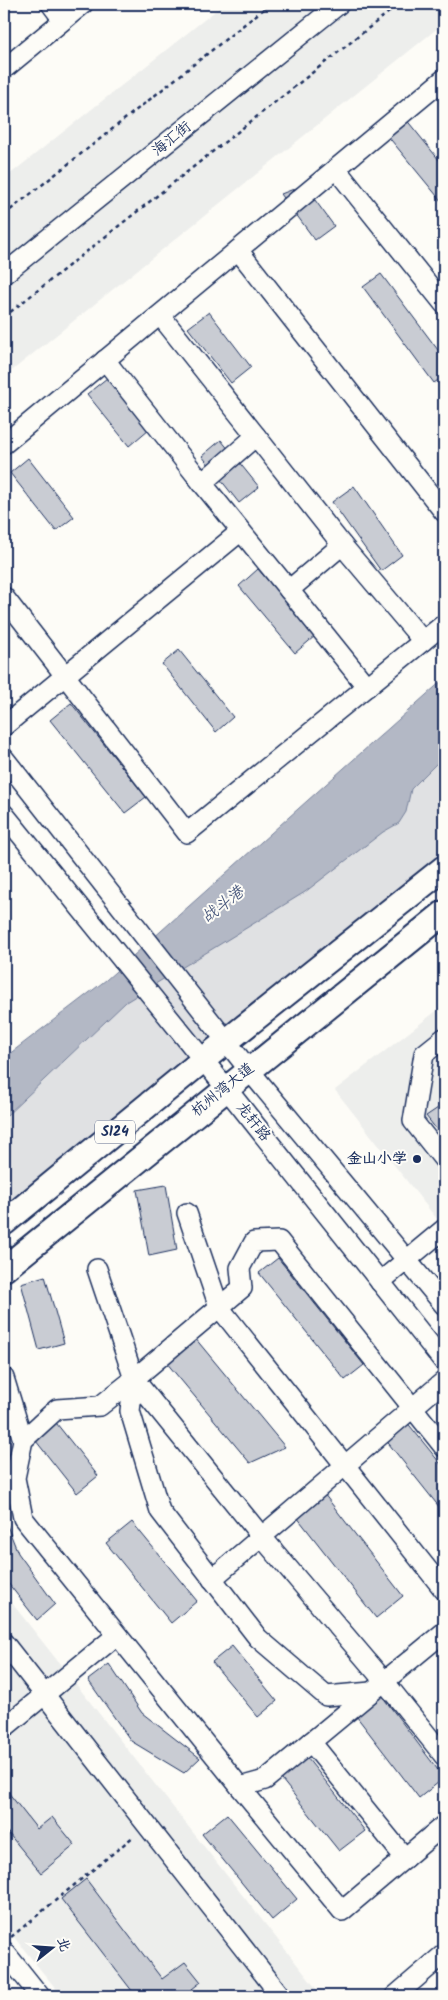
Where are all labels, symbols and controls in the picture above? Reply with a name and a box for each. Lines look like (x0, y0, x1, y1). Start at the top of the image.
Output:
street label: 海汇街 (147, 116, 197, 162)
water label: 战斗港 (196, 879, 251, 930)
street label: 杭州湾大道 (186, 1057, 260, 1123)
street label: 龙轩路 (230, 1097, 276, 1147)
road number: S124 (95, 1120, 135, 1144)
place label: 金山小学 (347, 1147, 407, 1171)
marker: 金山小学 (411, 1153, 423, 1165)
north arrow (28, 1922, 78, 1972)
text: 北 (51, 1935, 76, 1954)

